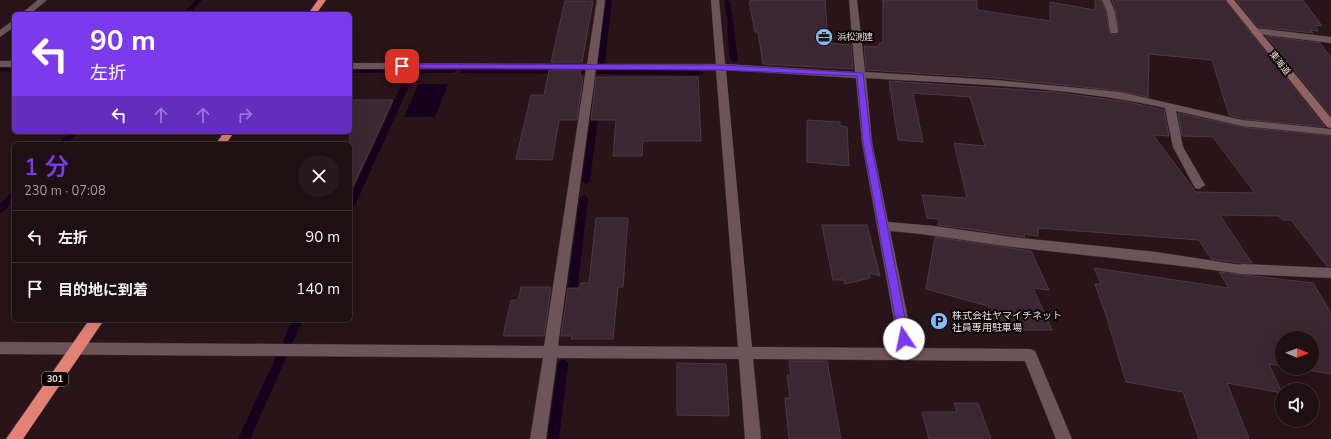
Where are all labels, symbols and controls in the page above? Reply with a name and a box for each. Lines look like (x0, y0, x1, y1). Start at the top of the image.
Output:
text: 90 m (90, 22, 156, 60)
office icon: 浜松測建 (814, 27, 834, 47)
icon: left (24, 28, 76, 80)
place label: 浜松測建 (837, 31, 873, 43)
pin (385, 49, 419, 83)
street label: 東海道 (1267, 49, 1293, 77)
icon: arrive (391, 55, 413, 77)
text: 左折 (90, 61, 126, 85)
icon: left (108, 104, 130, 126)
icon: ahead (150, 104, 172, 126)
icon: ahead (192, 104, 214, 126)
icon: right (234, 104, 256, 126)
text: 1 分 (24, 151, 69, 183)
button: close (298, 155, 340, 197)
text: 230 m · 07:08 (24, 182, 106, 200)
icon: left (24, 226, 46, 248)
text: 90 m (305, 227, 340, 247)
text: 左折 (58, 228, 88, 248)
icon: arrive (24, 278, 46, 300)
text: 140 m (296, 279, 340, 299)
text: 目的地に到着 (58, 280, 148, 300)
place label: 株式会社ヤマイチネット 社員専用駐車場 (952, 309, 1062, 335)
parking icon: 株式会社ヤマイチネット 社員専用駐車場 (929, 311, 949, 331)
position arrow (883, 318, 925, 360)
north arrow (1275, 331, 1319, 375)
map controls (1275, 331, 1319, 427)
road number: 301 (42, 372, 68, 386)
button: sound (1275, 383, 1319, 427)

